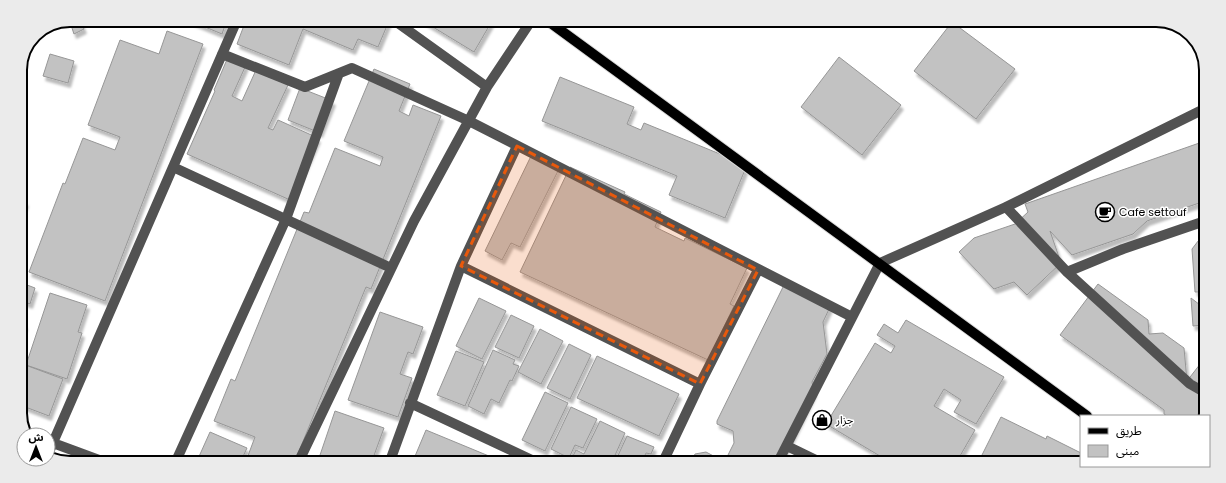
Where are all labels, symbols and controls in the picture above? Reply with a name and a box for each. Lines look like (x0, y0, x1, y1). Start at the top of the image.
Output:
cafe icon: Cafe settouf (1094, 201, 1116, 223)
place label: Cafe settouf (1119, 204, 1187, 220)
shop icon: جزار (811, 409, 833, 431)
place label: جزار (835, 412, 854, 428)
legend (1080, 415, 1210, 467)
text: طريق (1116, 422, 1142, 439)
north arrow (16, 427, 56, 467)
text: ش (28, 429, 44, 445)
text: مبنى (1116, 442, 1139, 459)

